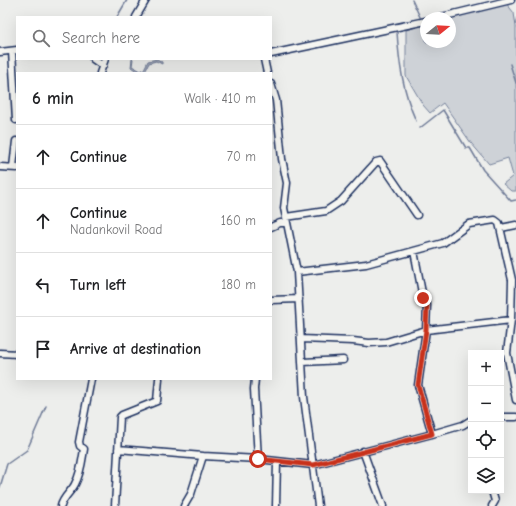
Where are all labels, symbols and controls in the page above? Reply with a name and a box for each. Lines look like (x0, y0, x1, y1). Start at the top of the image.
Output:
north arrow (420, 12, 456, 48)
search box (16, 16, 272, 60)
icon: search (30, 27, 52, 49)
text: Search here (62, 29, 140, 47)
text: 6 min (32, 89, 74, 108)
text: Walk · 410 m (184, 91, 256, 106)
icon: ahead (32, 146, 54, 168)
text: Continue (70, 148, 127, 166)
text: 70 m (227, 149, 256, 164)
text: Continue (70, 204, 127, 222)
icon: ahead (32, 210, 54, 232)
text: 160 m (221, 213, 256, 228)
text: Nadankovil Road (70, 222, 162, 237)
icon: left (32, 274, 54, 296)
text: Turn left (70, 276, 126, 294)
text: 180 m (221, 277, 256, 292)
route end (414, 289, 432, 307)
icon: arrive (32, 338, 54, 360)
text: Arrive at destination (70, 340, 201, 358)
map controls (468, 350, 504, 494)
button: + (468, 350, 504, 386)
button: − (468, 386, 504, 422)
button: locate (468, 422, 504, 458)
route start (249, 450, 267, 468)
button: layers (468, 458, 504, 494)

